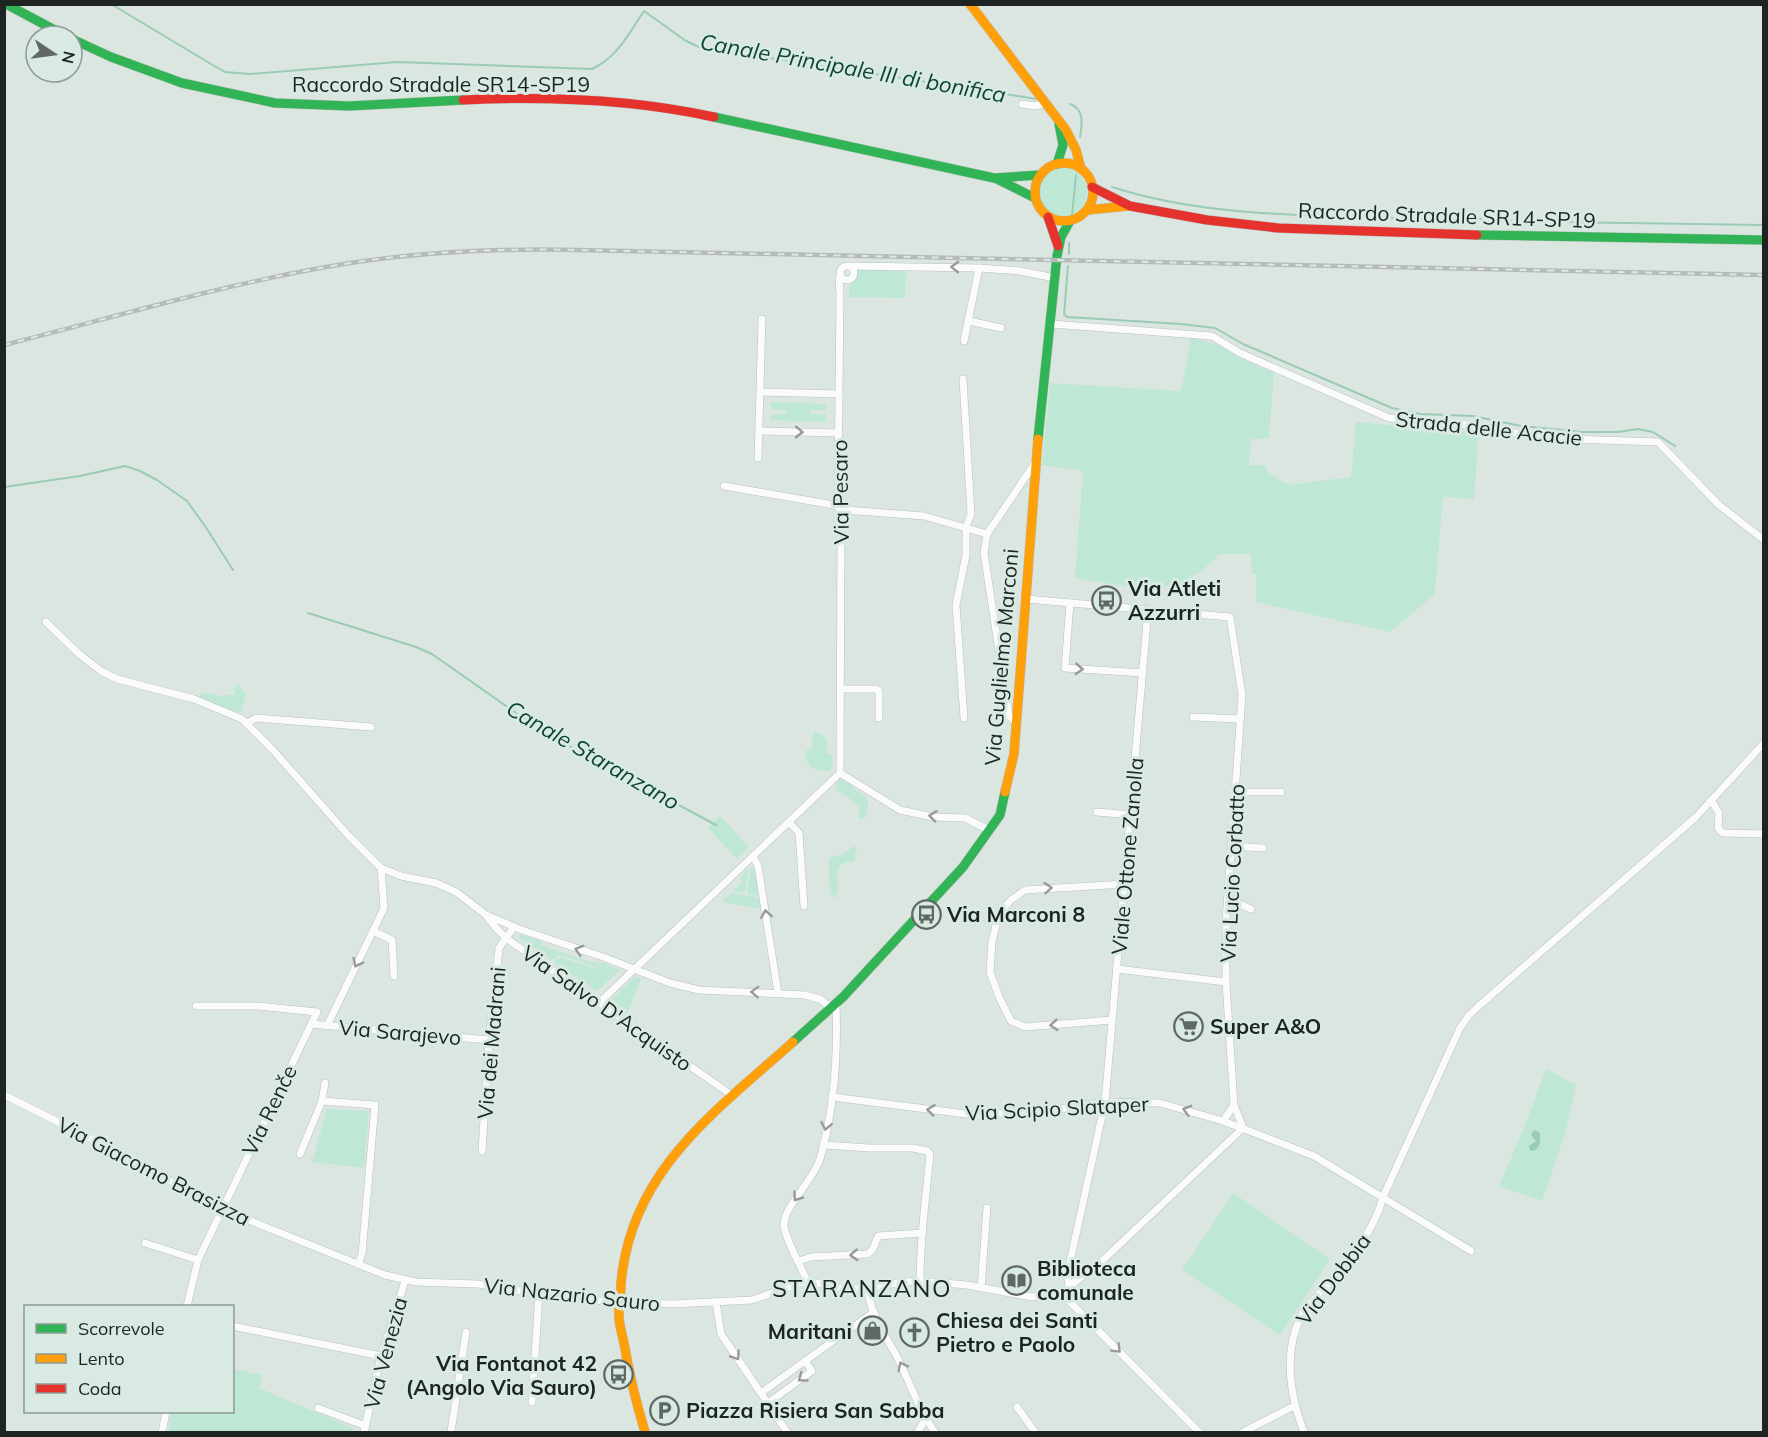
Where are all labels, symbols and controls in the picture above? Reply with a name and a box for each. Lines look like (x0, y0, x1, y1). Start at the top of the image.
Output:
north arrow (24, 24, 84, 84)
water label: Canale Principale III di bonifica (698, 27, 1008, 109)
text: N (58, 49, 80, 66)
street label: Raccordo Stradale SR14-SP19 (292, 71, 590, 97)
street label: Raccordo Stradale SR14-SP19 (1298, 197, 1596, 233)
one-way arrow (951, 261, 960, 274)
street label: Strada delle Acacie (1395, 405, 1583, 451)
one-way arrow (795, 426, 804, 438)
street label: Via Pesaro (826, 439, 854, 545)
street label: Via Guglielmo Marconi (979, 547, 1023, 767)
place label: Via Atleti Azzurri (1127, 575, 1221, 625)
bus stop icon: Via Atleti Azzurri (1091, 584, 1123, 616)
one-way arrow (1075, 663, 1084, 676)
water label: Canale Staranzano (501, 694, 685, 816)
street label: Viale Ottone Zanolla (1105, 756, 1149, 956)
street label: Via Lucio Corbatto (1214, 783, 1250, 963)
one-way arrow (929, 811, 938, 823)
one-way arrow (1044, 882, 1053, 895)
bus stop icon: Via Marconi 8 (910, 898, 942, 930)
place label: Via Marconi 8 (946, 901, 1085, 927)
one-way arrow (761, 910, 773, 919)
street label: Via Salvo D'Acquisto (517, 939, 697, 1077)
one-way arrow (574, 945, 585, 957)
one-way arrow (353, 956, 365, 967)
street label: Via dei Madrani (471, 966, 511, 1120)
one-way arrow (751, 986, 760, 998)
supermarket icon: Super A&O (1173, 1010, 1205, 1042)
place label: Super A&O (1210, 1013, 1321, 1039)
street label: Via Sarajevo (338, 1014, 462, 1050)
one-way arrow (1050, 1018, 1059, 1031)
street label: Via Renče (236, 1061, 302, 1159)
street label: Via Scipio Slataper (965, 1090, 1150, 1126)
one-way arrow (927, 1104, 936, 1116)
one-way arrow (1182, 1105, 1193, 1117)
street label: Via Giacomo Brasizza (53, 1111, 255, 1231)
one-way arrow (820, 1121, 833, 1131)
one-way arrow (793, 1191, 804, 1202)
street label: Via Dobbia (1290, 1228, 1376, 1330)
one-way arrow (850, 1248, 859, 1261)
place label: Biblioteca comunale (1037, 1255, 1136, 1305)
library icon: Biblioteca comunale (1000, 1264, 1032, 1296)
street label: Via Nazario Sauro (483, 1272, 661, 1316)
district label: STARANZANO (772, 1273, 952, 1303)
street label: Via Venezia (358, 1294, 412, 1412)
legend (24, 1305, 234, 1413)
place label: Chiesa dei Santi Pietro e Paolo (936, 1307, 1098, 1357)
shop icon: Maritani (857, 1315, 889, 1347)
church icon: Chiesa dei Santi Pietro e Paolo (899, 1316, 931, 1348)
text: Scorrevole (78, 1317, 165, 1340)
place label: Maritani (768, 1318, 852, 1344)
one-way arrow (1110, 1342, 1121, 1353)
text: Lento (78, 1347, 125, 1370)
one-way arrow (728, 1349, 739, 1360)
place label: Via Fontanot 42 (Angolo Via Sauro) (406, 1350, 597, 1400)
bus stop icon: Via Fontanot 42 (Angolo Via Sauro) (602, 1359, 634, 1391)
one-way arrow (897, 1361, 909, 1372)
one-way arrow (798, 1371, 809, 1382)
text: Coda (78, 1377, 122, 1400)
parking icon: Piazza Risiera San Sabba (649, 1394, 681, 1426)
place label: Piazza Risiera San Sabba (686, 1397, 945, 1423)

